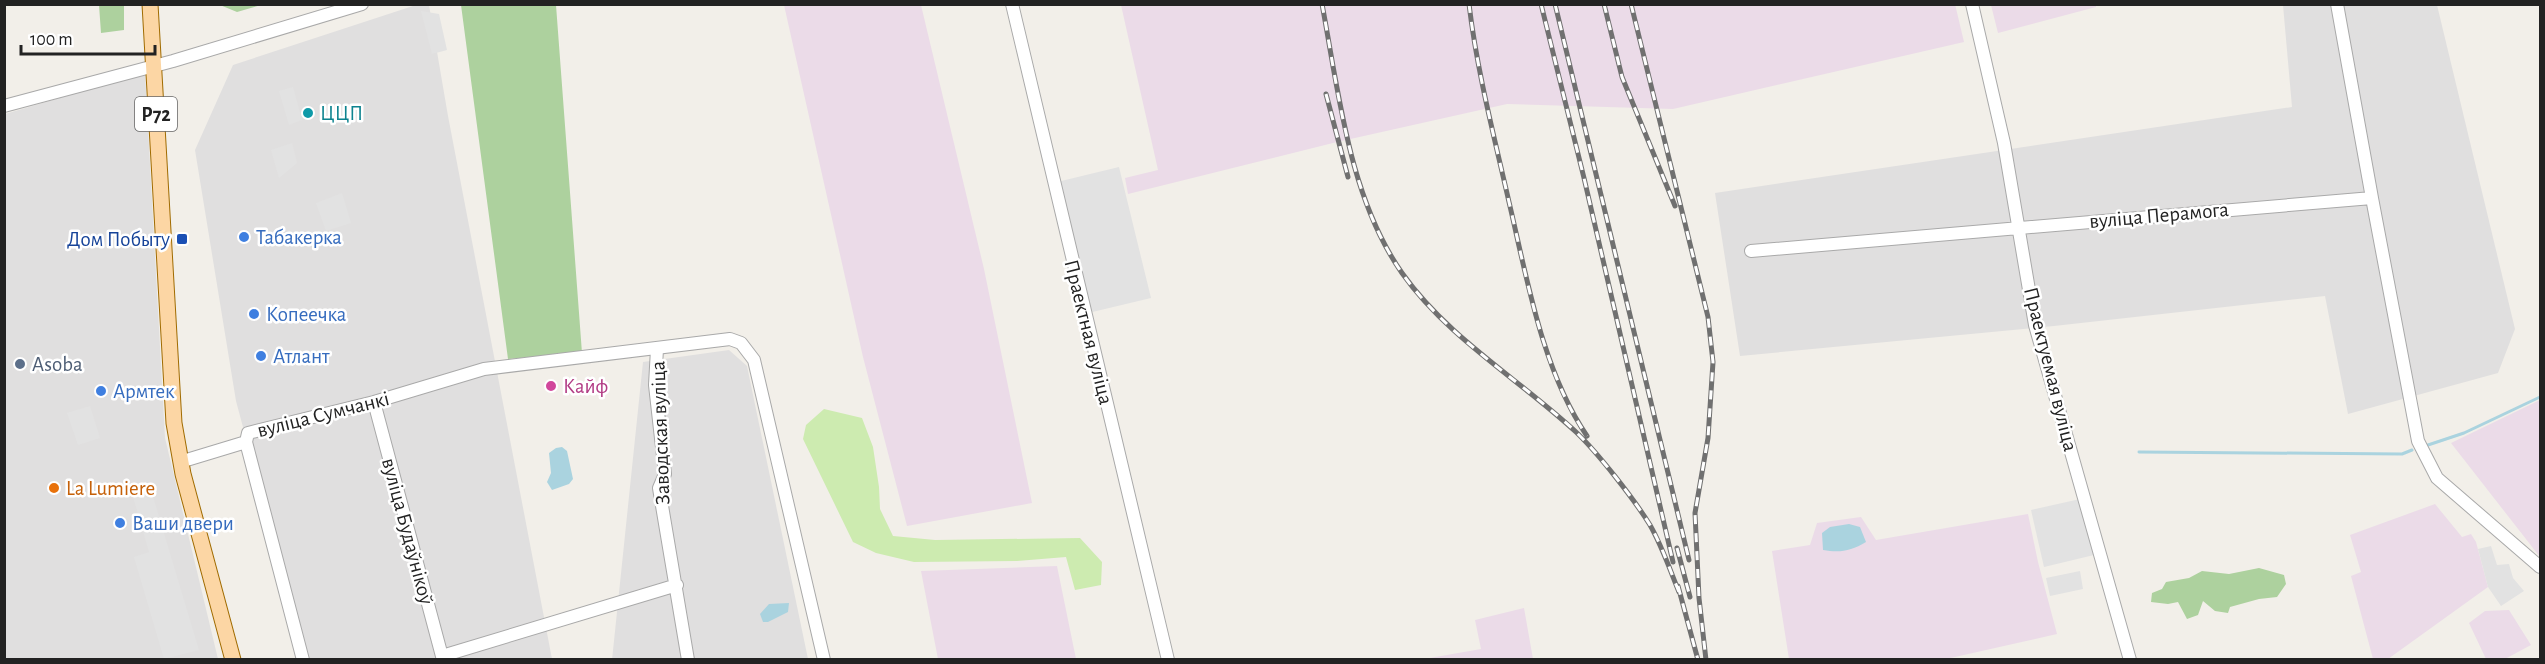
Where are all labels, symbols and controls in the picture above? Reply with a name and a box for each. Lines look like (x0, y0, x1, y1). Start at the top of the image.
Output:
scale bar (21, 18, 154, 56)
text: 100 m (30, 31, 73, 49)
road number: Р72 (135, 97, 177, 131)
place label: ЦЦП (320, 103, 363, 124)
marker: ЦЦП (301, 106, 315, 120)
street label: вуліца Перамога (2088, 199, 2230, 232)
place label: Табакерка (256, 227, 342, 248)
place label: Дом Побыту (67, 229, 170, 250)
marker: Табакерка (237, 230, 251, 244)
marker: Дом Побыту (175, 232, 189, 246)
street label: Праектная вуліца (1060, 258, 1117, 407)
street label: Праектуемая вуліца (2020, 285, 2081, 454)
place label: Копеечка (266, 304, 347, 325)
marker: Копеечка (247, 307, 261, 321)
place label: Атлант (273, 346, 330, 367)
marker: Атлант (254, 349, 268, 363)
place label: Asoba (32, 354, 83, 375)
marker: Asoba (13, 357, 27, 371)
street label: Заводская вуліца (647, 360, 674, 505)
place label: Кайф (563, 376, 608, 397)
marker: Кайф (544, 379, 558, 393)
place label: Армтек (113, 381, 175, 402)
marker: Армтек (94, 384, 108, 398)
street label: вуліца Сумчанкі (255, 388, 391, 441)
street label: вуліца Будаўнікоў (378, 456, 437, 607)
place label: La Lumiere (66, 478, 155, 499)
marker: La Lumiere (47, 481, 61, 495)
place label: Ваши двери (132, 513, 234, 534)
marker: Ваши двери (113, 516, 127, 530)

